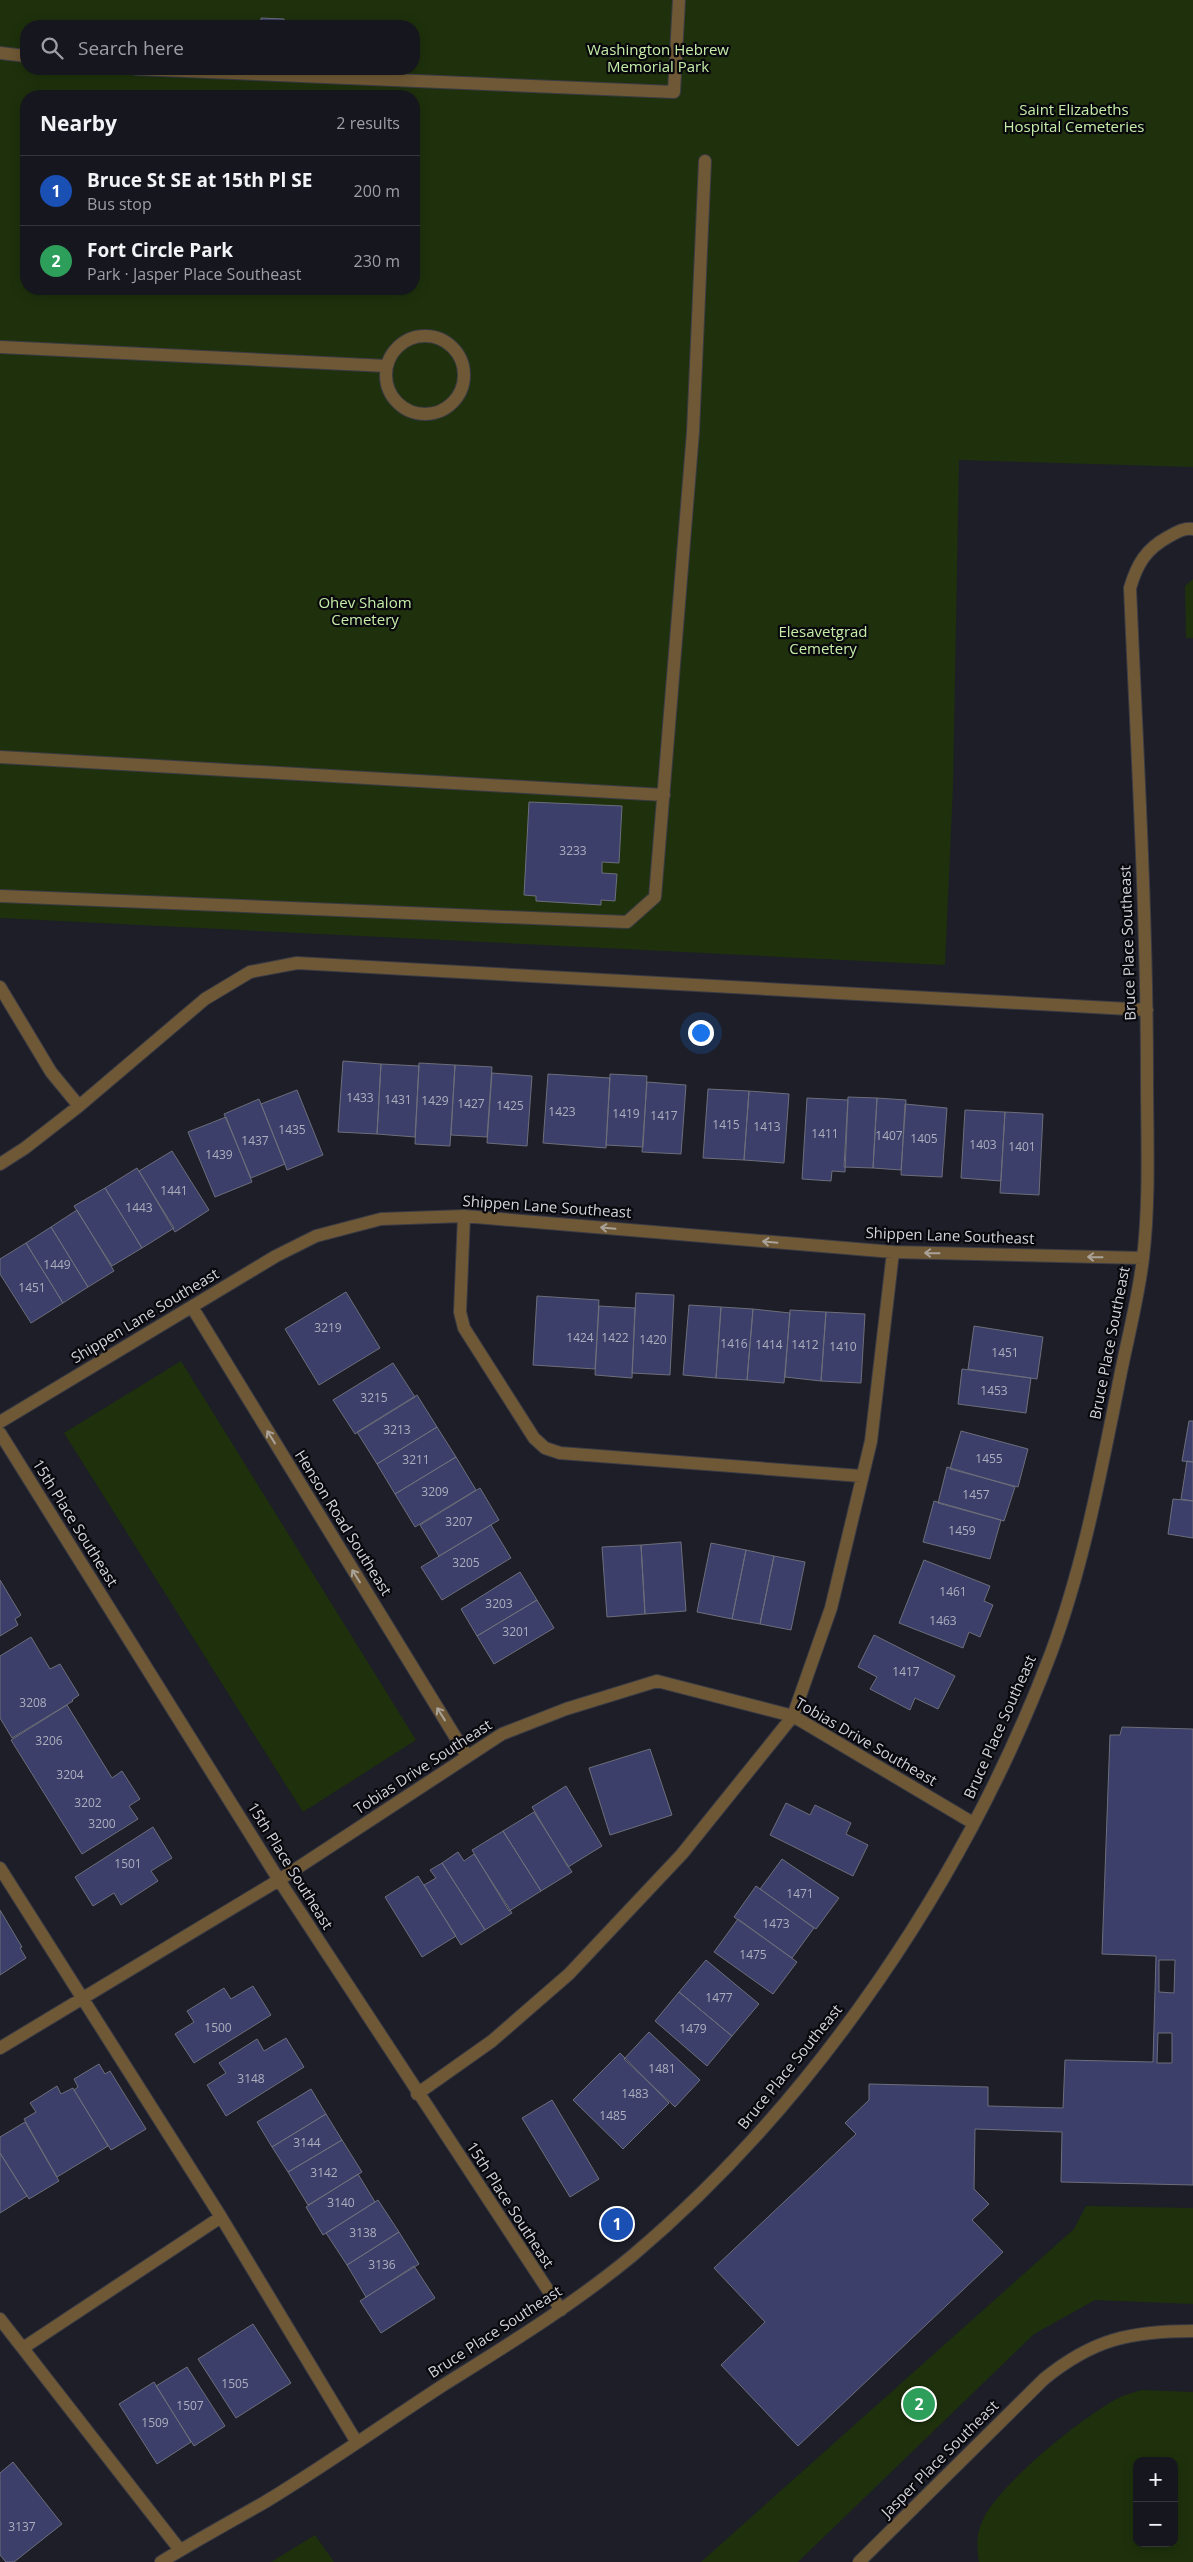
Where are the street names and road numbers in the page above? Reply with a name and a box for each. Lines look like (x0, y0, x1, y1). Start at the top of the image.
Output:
street label: Bruce Place Southeast (1114, 865, 1140, 1021)
street label: Shippen Lane Southeast (462, 1190, 632, 1222)
street label: Shippen Lane Southeast (865, 1222, 1035, 1248)
street label: Shippen Lane Southeast (67, 1263, 222, 1367)
street label: Bruce Place Southeast (1084, 1265, 1134, 1421)
street label: Henson Road Southeast (291, 1446, 397, 1599)
street label: 15th Place Southeast (29, 1455, 123, 1590)
street label: Bruce Place Southeast (958, 1652, 1040, 1802)
street label: Tobias Drive Southeast (792, 1692, 941, 1790)
street label: Tobias Drive Southeast (350, 1714, 495, 1818)
street label: 15th Place Southeast (244, 1798, 338, 1933)
street label: Bruce Place Southeast (733, 2000, 846, 2133)
street label: 15th Place Southeast (463, 2138, 559, 2271)
street label: Bruce Place Southeast (424, 2280, 565, 2382)
street label: Jasper Place Southeast (875, 2395, 1002, 2523)

